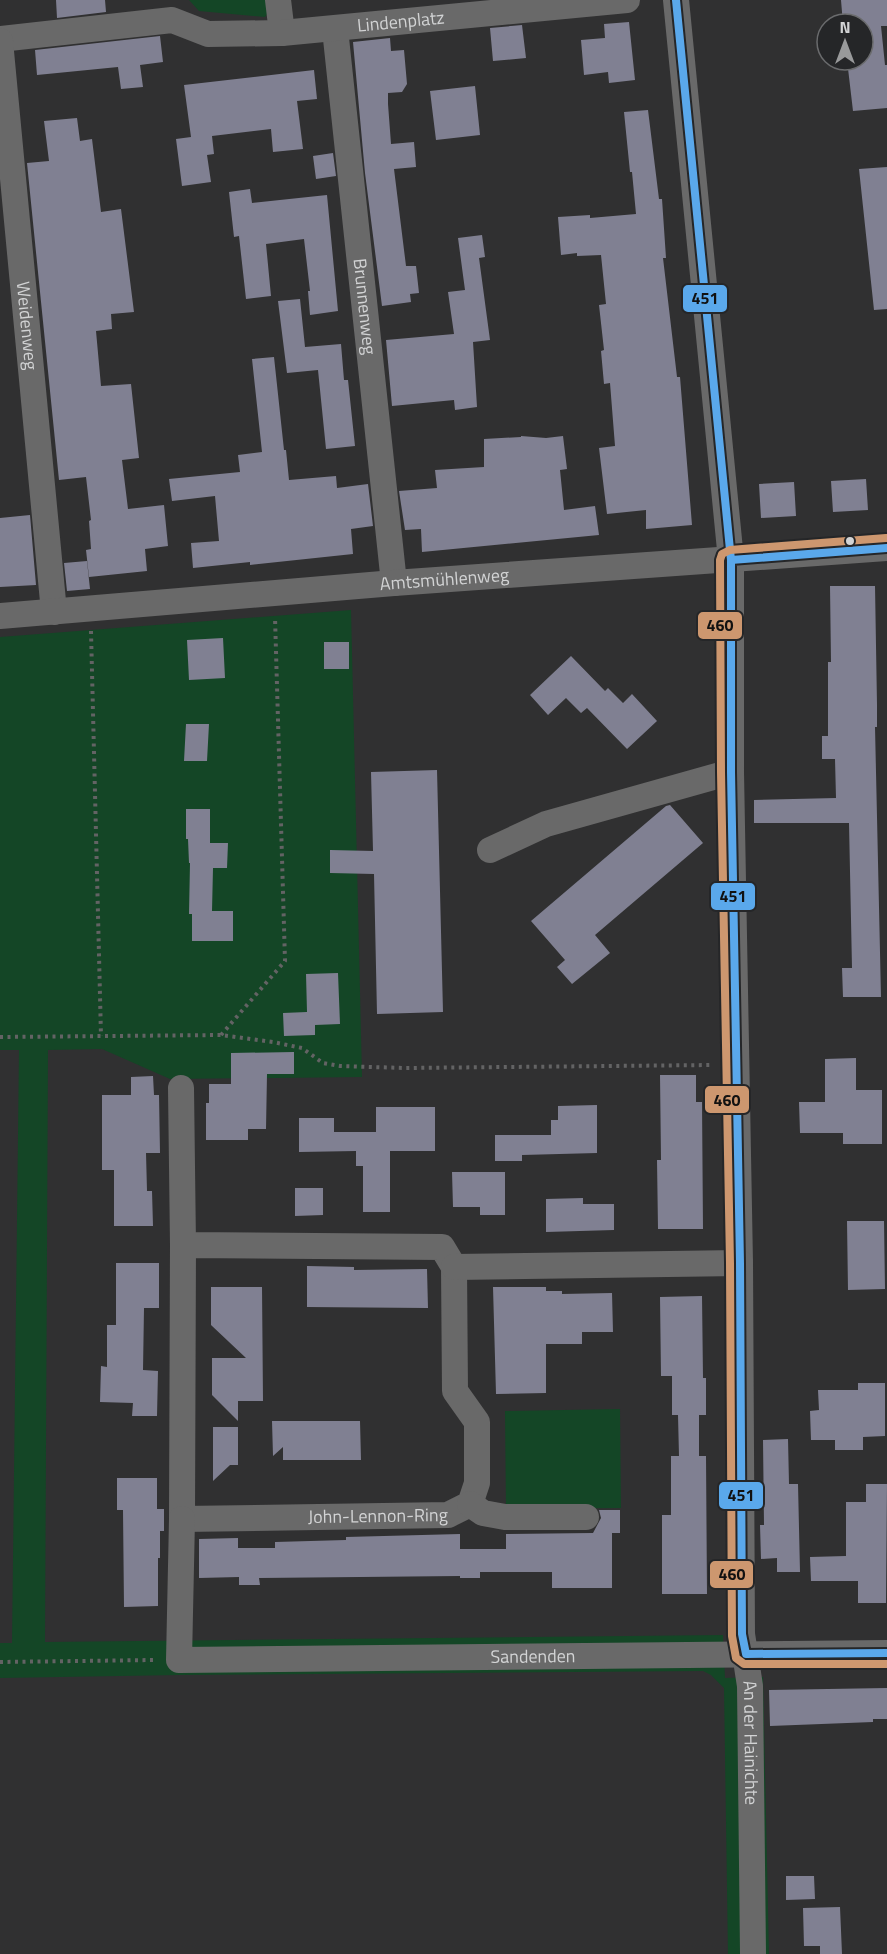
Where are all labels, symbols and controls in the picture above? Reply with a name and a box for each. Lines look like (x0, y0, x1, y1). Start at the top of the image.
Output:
street label: Lindenplatz (356, 4, 446, 39)
north arrow (815, 12, 875, 72)
text: N (839, 15, 851, 39)
street label: Brunnenweg (346, 257, 384, 356)
street label: Weidenweg (10, 280, 45, 371)
line badge: 451 (682, 284, 728, 313)
text: 451 (692, 286, 718, 310)
unlabelled marker (844, 535, 856, 547)
street label: Amtsmühlenweg (379, 561, 510, 597)
line badge: 460 (697, 611, 743, 640)
text: 460 (707, 613, 733, 637)
line badge: 451 (710, 882, 756, 911)
text: 451 (720, 884, 746, 908)
line badge: 460 (704, 1085, 750, 1114)
text: 460 (714, 1088, 740, 1112)
line badge: 451 (718, 1481, 764, 1510)
text: 451 (728, 1483, 754, 1507)
street label: John-Lennon-Ring (308, 1501, 448, 1530)
line badge: 460 (709, 1560, 754, 1589)
text: 460 (719, 1562, 745, 1586)
street label: Sandenden (490, 1642, 576, 1670)
street label: An der Hainichte (736, 1678, 765, 1805)

